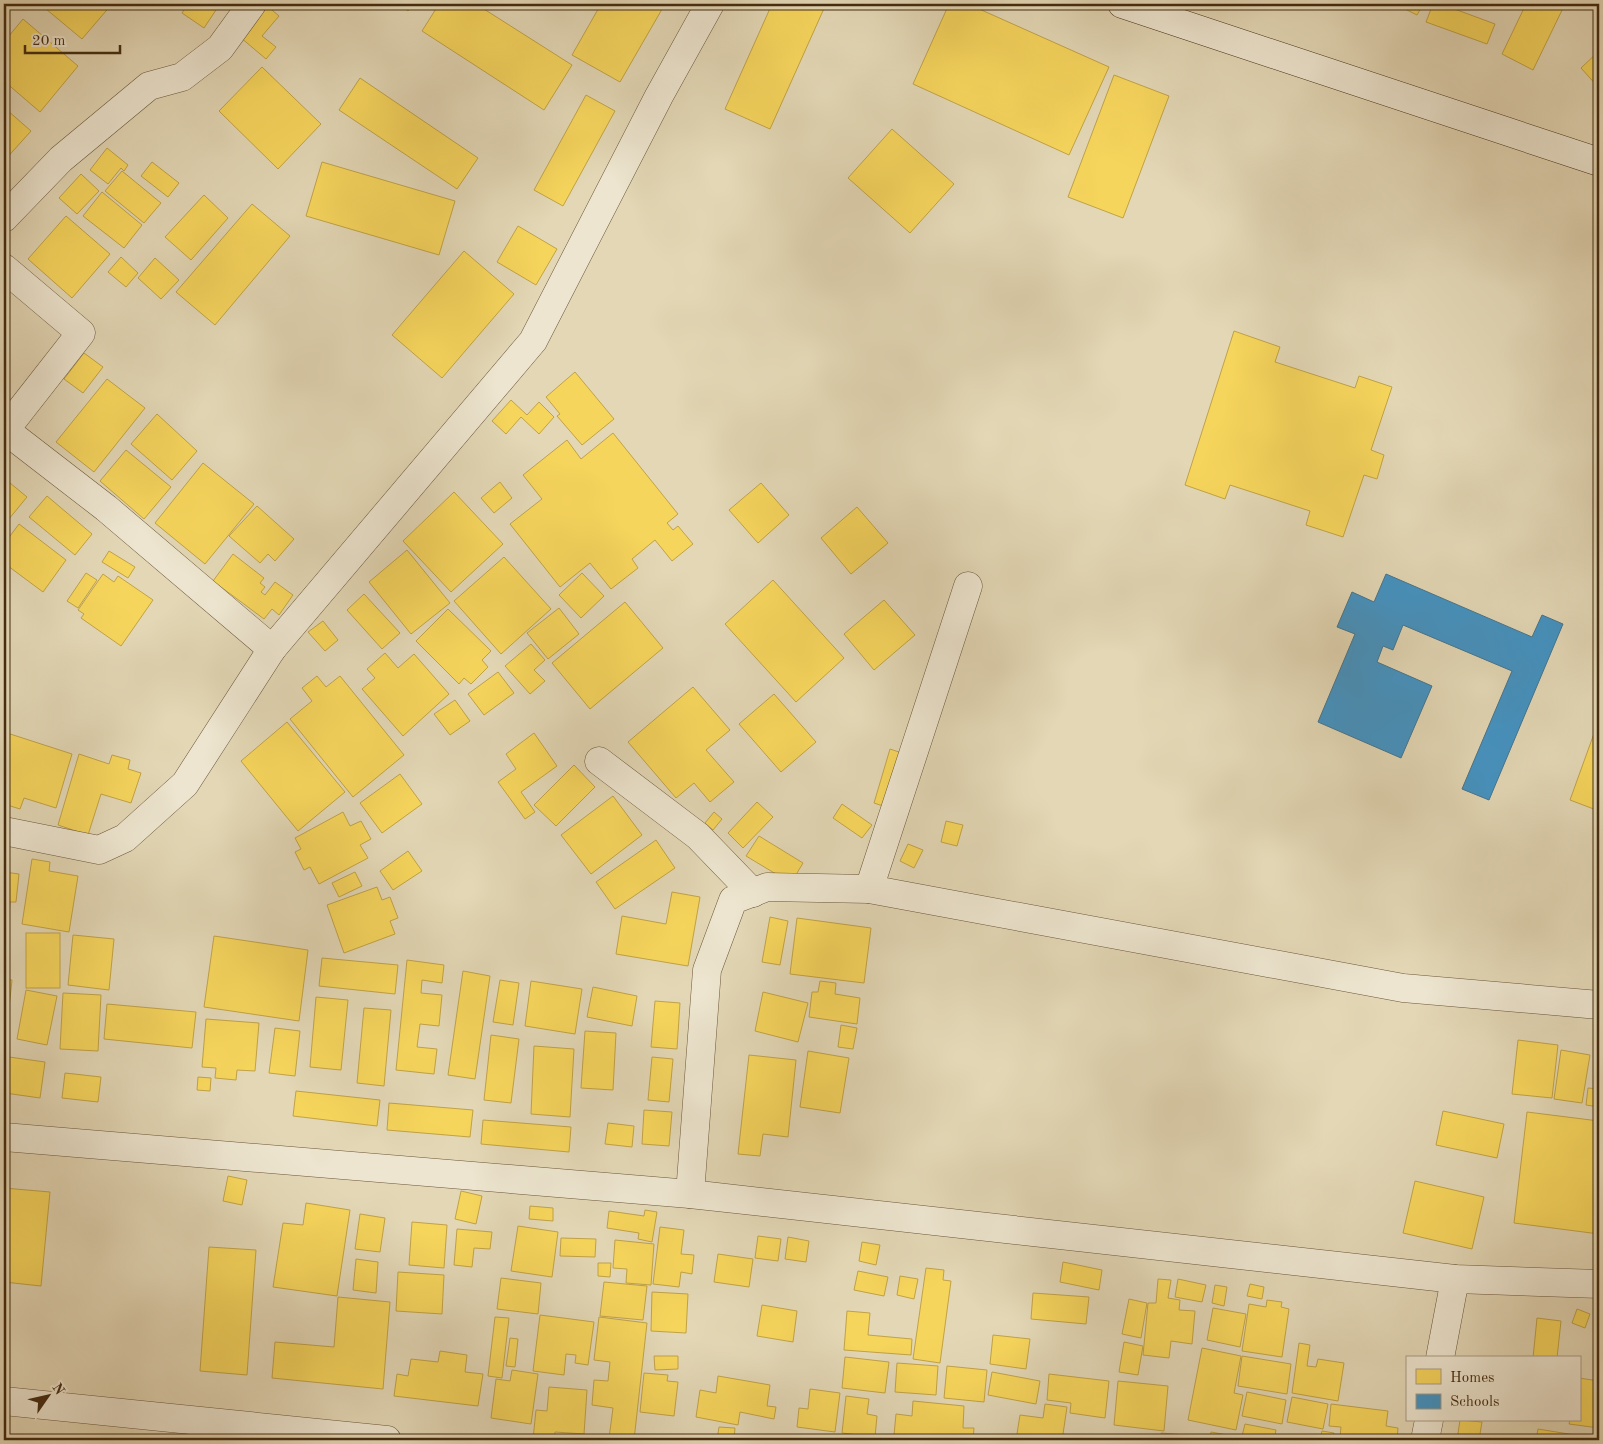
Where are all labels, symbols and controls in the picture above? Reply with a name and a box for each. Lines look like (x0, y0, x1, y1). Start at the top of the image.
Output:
scale bar (25, 22, 120, 54)
text: 20 m (32, 34, 66, 49)
legend (1406, 1356, 1580, 1422)
text: Homes (1450, 1371, 1495, 1386)
north arrow (22, 1372, 72, 1422)
text: N (49, 1381, 67, 1398)
text: Schools (1450, 1395, 1499, 1410)

